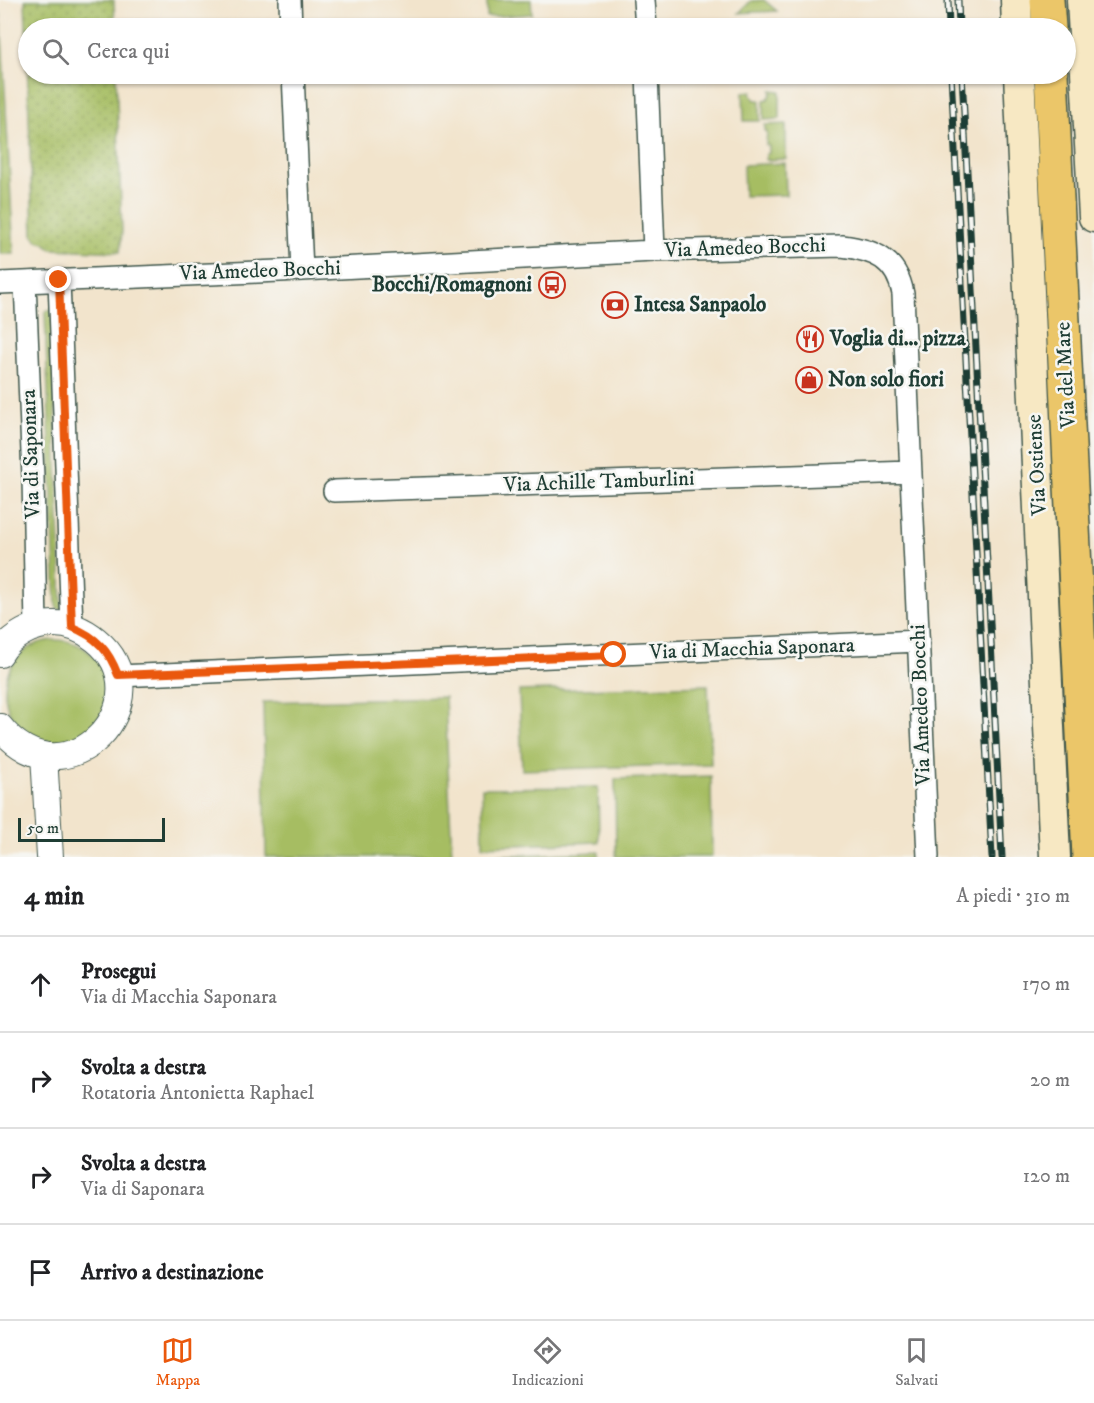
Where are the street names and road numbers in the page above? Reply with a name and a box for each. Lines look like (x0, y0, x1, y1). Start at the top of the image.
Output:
street label: Via Amedeo Bocchi (663, 232, 826, 264)
street label: Via Amedeo Bocchi (178, 255, 341, 287)
street label: Via del Mare (1050, 321, 1082, 430)
street label: Via di Saponara (16, 389, 46, 520)
street label: Via Ostiense (1021, 413, 1053, 517)
street label: Via Achille Tamburlini (502, 466, 695, 498)
street label: Via Amedeo Bocchi (905, 624, 937, 787)
street label: Via di Macchia Saponara (648, 632, 855, 666)

